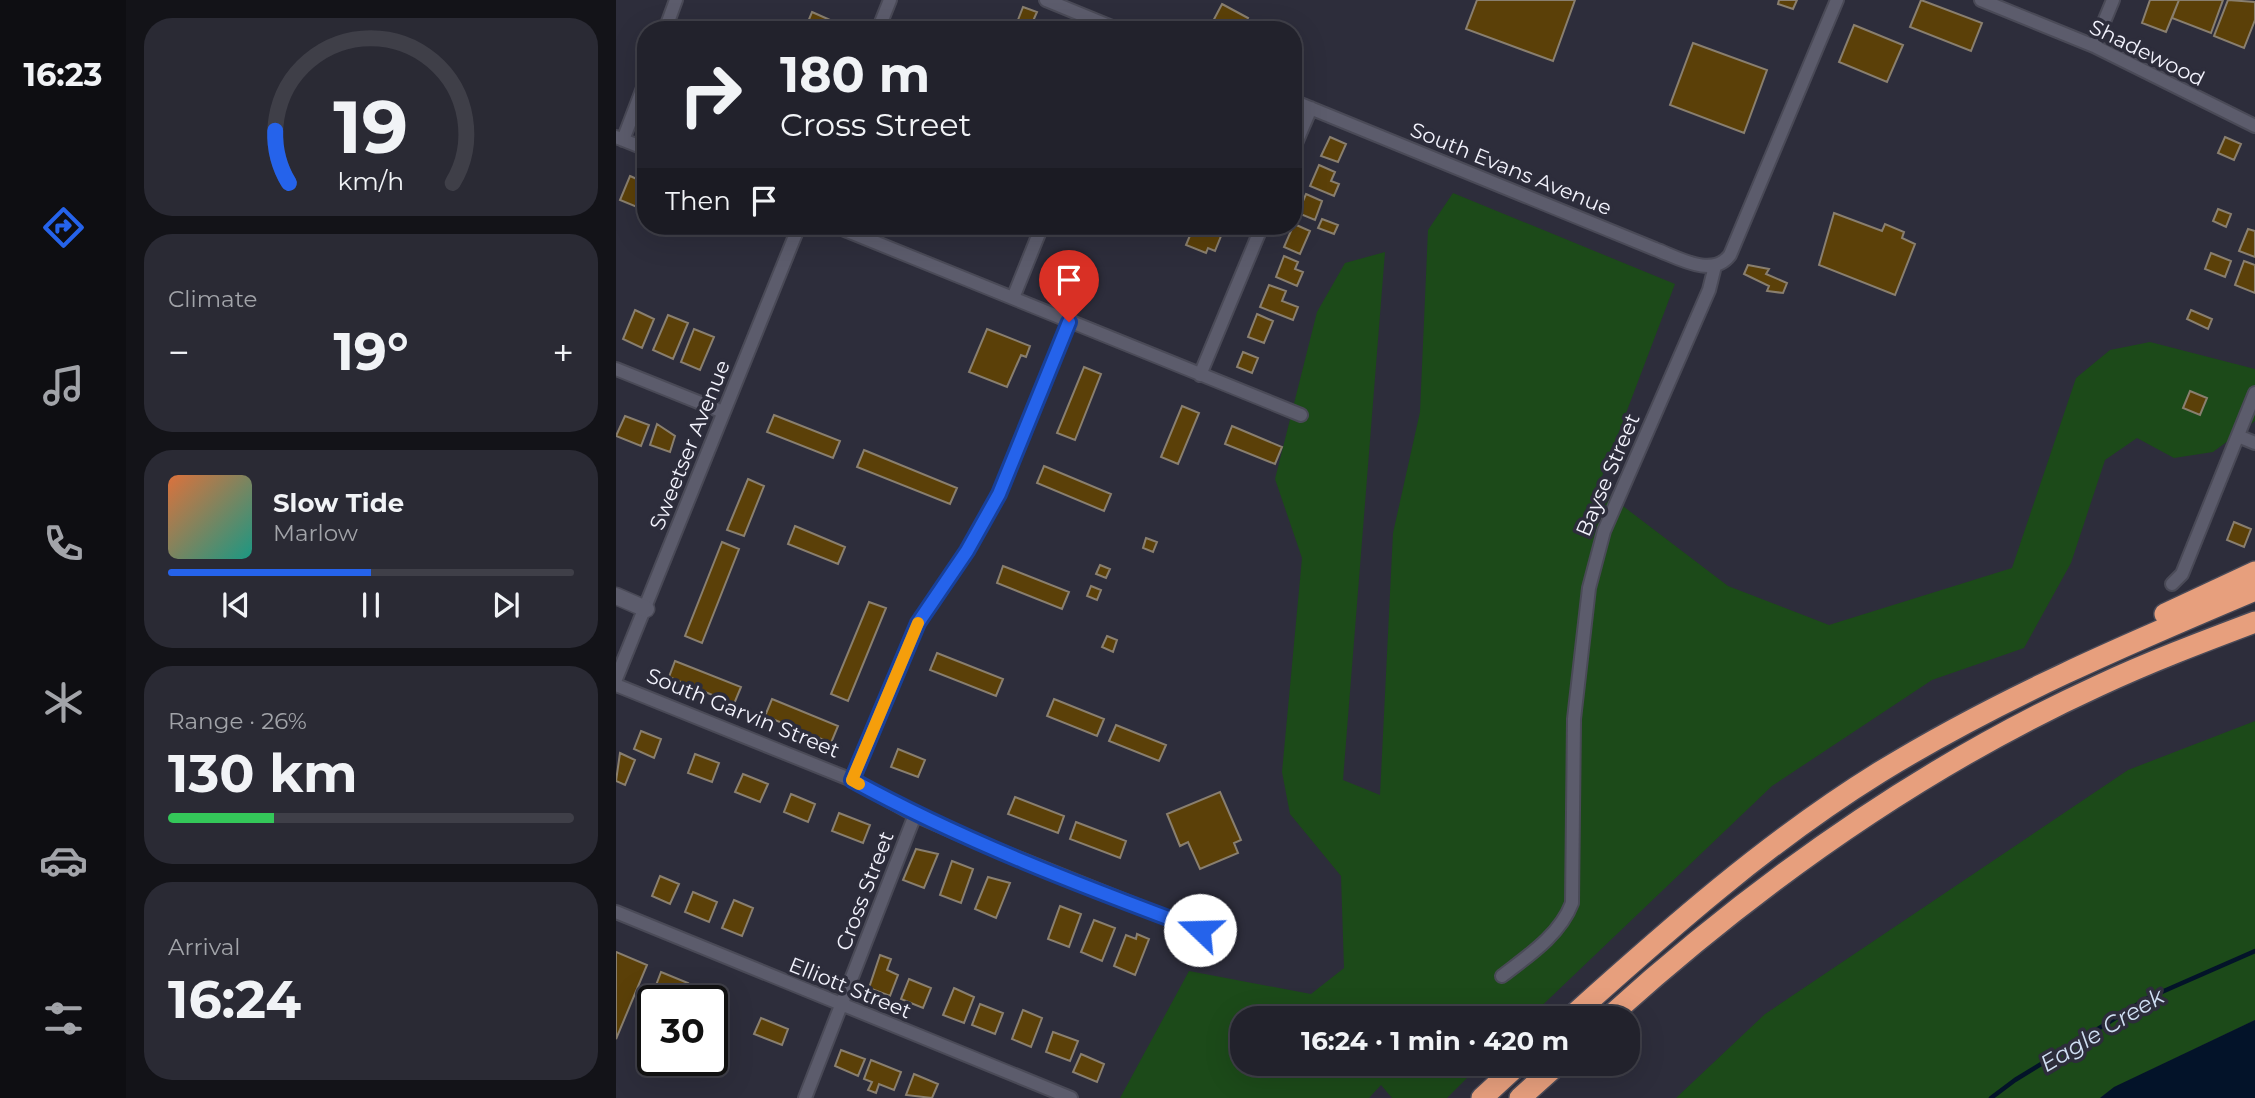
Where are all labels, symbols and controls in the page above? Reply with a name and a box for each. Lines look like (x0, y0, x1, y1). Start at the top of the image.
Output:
street label: Shadewood (2086, 14, 2209, 91)
text: 180 m (780, 45, 930, 104)
icon: right (665, 49, 756, 140)
text: 16:23 (23, 55, 103, 94)
text: 19 (334, 83, 408, 171)
text: Cross Street (780, 105, 972, 144)
street label: South Evans Avenue (1407, 117, 1615, 220)
text: km/h (338, 166, 404, 196)
icon: arrive (745, 182, 783, 220)
text: Then (665, 185, 731, 217)
icon: directions (39, 203, 88, 252)
pin (1039, 250, 1099, 322)
icon: arrive (1050, 261, 1088, 299)
text: Climate (168, 285, 257, 313)
text: 19° (333, 320, 409, 383)
text: − (168, 329, 190, 376)
text: + (552, 329, 574, 376)
street label: Sweetser Avenue (644, 356, 735, 533)
icon: music (39, 361, 88, 410)
street label: Bayse Street (1570, 410, 1645, 540)
text: Slow Tide (273, 487, 404, 519)
icon: phone (39, 519, 88, 568)
text: Marlow (273, 519, 358, 547)
icon: previous (217, 586, 255, 624)
icon: pause (352, 586, 390, 624)
icon: next (487, 586, 525, 624)
street label: South Garvin Street (643, 662, 843, 763)
icon: climate (39, 678, 88, 727)
text: Range · 26% (168, 707, 307, 735)
text: 130 km (168, 742, 358, 805)
street label: Cross Street (830, 828, 899, 954)
icon: car (39, 836, 88, 885)
position arrow (1163, 893, 1237, 967)
text: Arrival (168, 933, 241, 961)
street label: Elliott Street (785, 952, 915, 1023)
text: 16:24 (168, 968, 301, 1031)
water label: Eagle Creek (2035, 981, 2170, 1078)
speed limit sign: 30 (637, 985, 728, 1076)
icon: filters (39, 994, 88, 1043)
text: 16:24 · 1 min · 420 m (1301, 1025, 1569, 1057)

